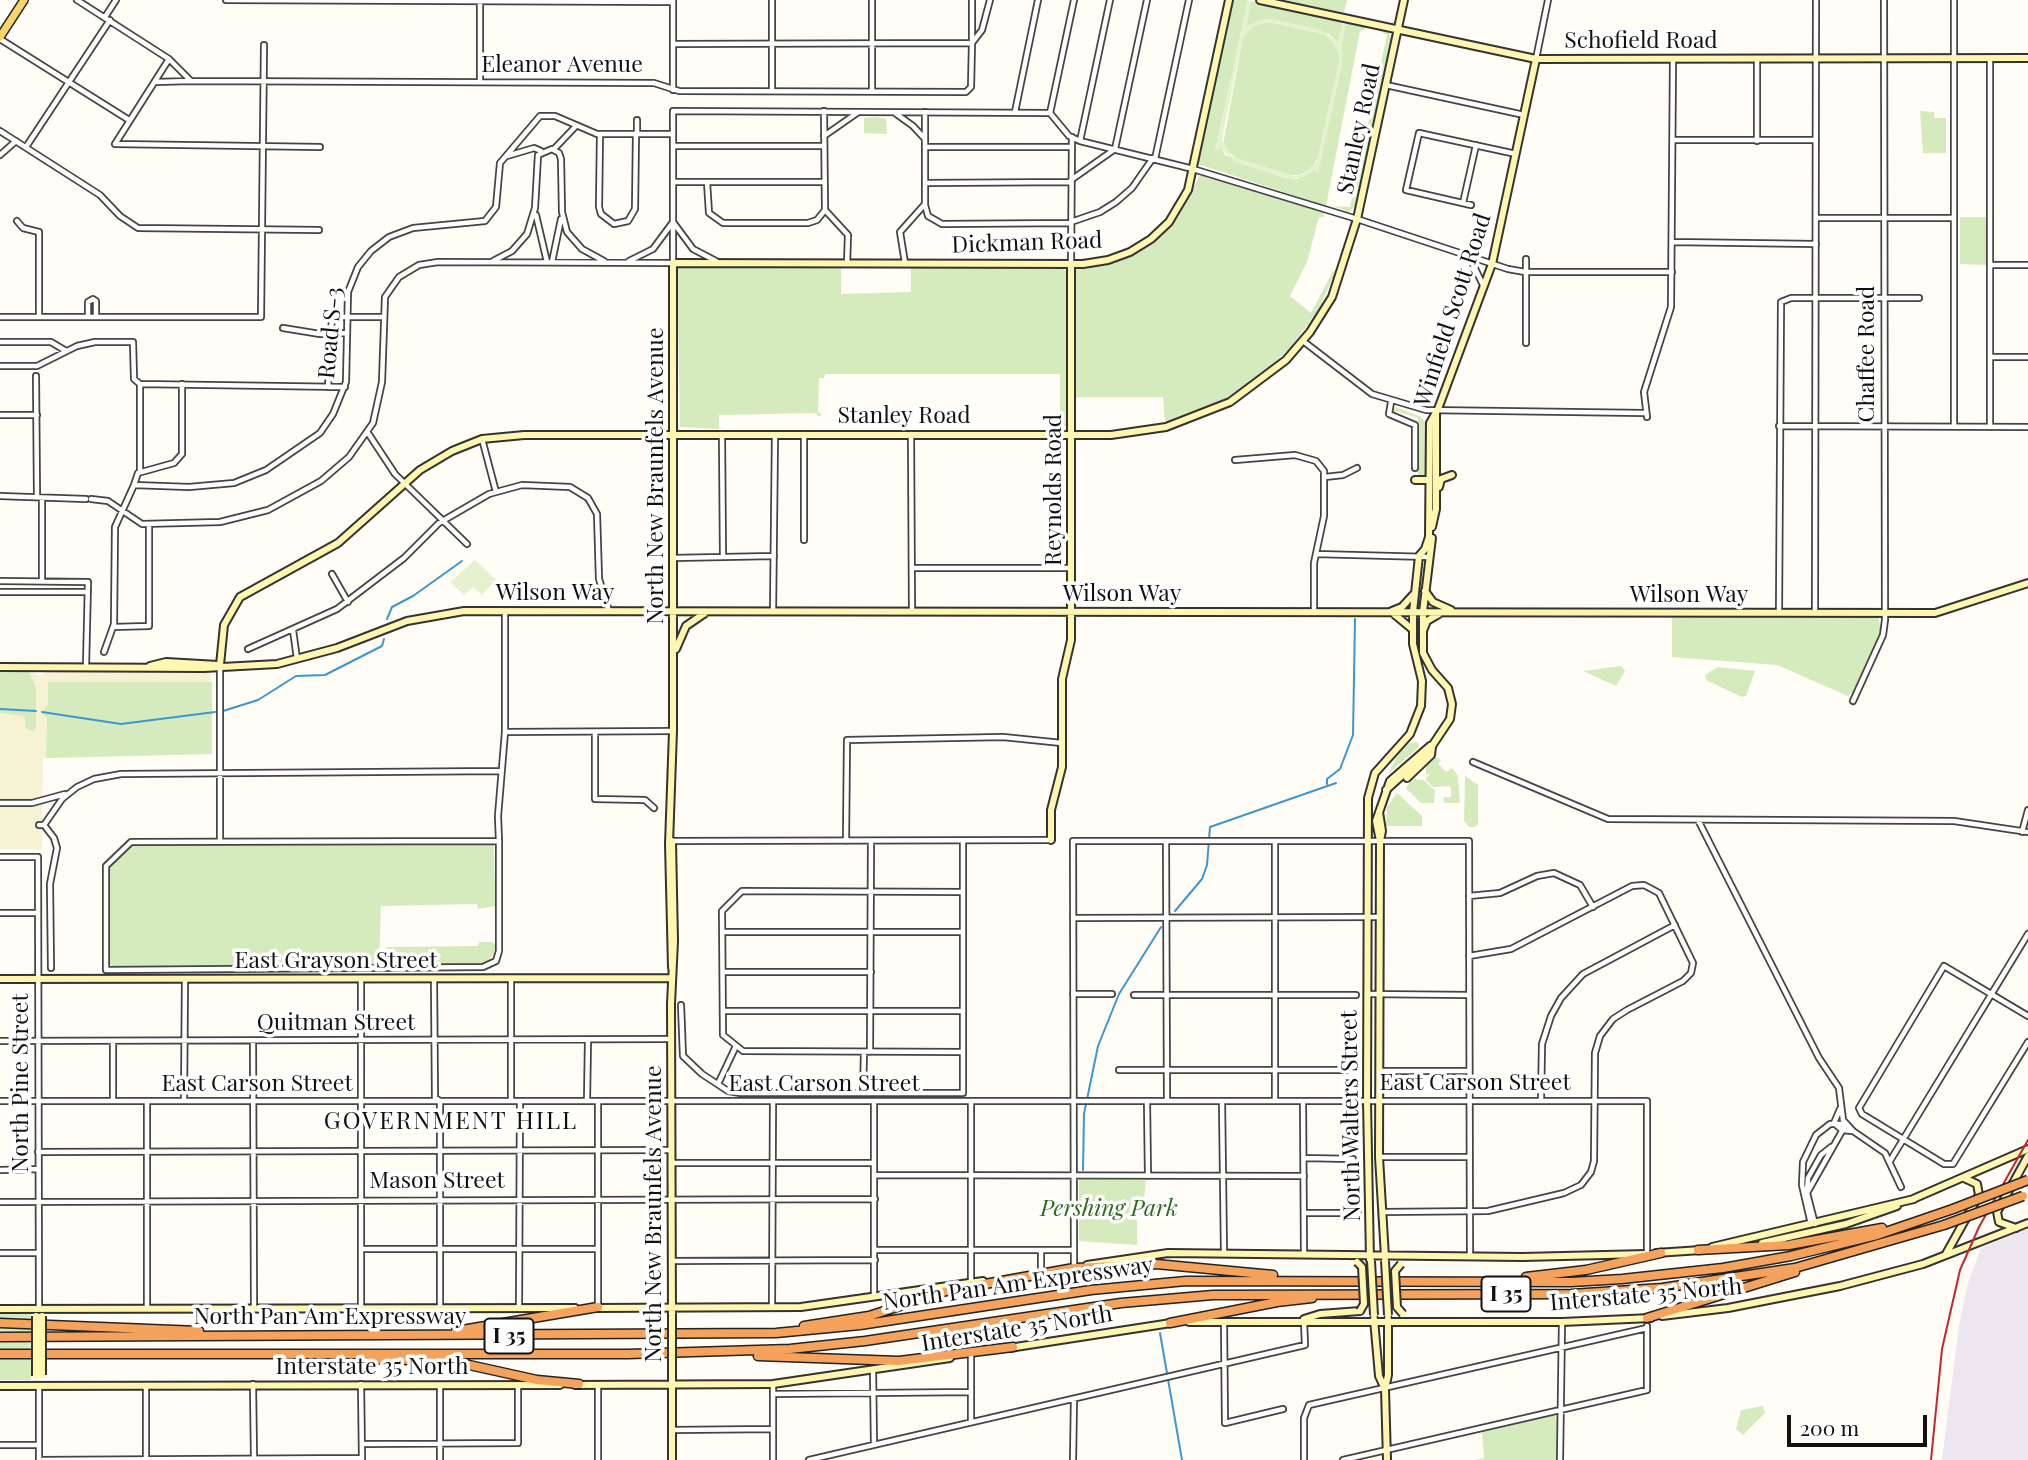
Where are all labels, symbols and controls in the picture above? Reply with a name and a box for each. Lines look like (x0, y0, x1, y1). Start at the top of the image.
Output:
street label: Schofield Road (1564, 27, 1718, 55)
street label: Eleanor Avenue (481, 51, 643, 79)
street label: Stanley Road (1332, 61, 1386, 197)
street label: Winfield Scott Road (1409, 210, 1497, 410)
street label: Dickman Road (951, 227, 1103, 259)
street label: Road S-3 (313, 286, 349, 380)
street label: Chaffee Road (1853, 286, 1881, 422)
street label: North New Braunfels Avenue (642, 327, 670, 625)
street label: Stanley Road (837, 402, 971, 430)
street label: Reynolds Road (1040, 414, 1068, 566)
street label: Wilson Way (496, 579, 614, 607)
street label: Wilson Way (1063, 580, 1181, 608)
street label: Wilson Way (1630, 581, 1748, 609)
street label: East Grayson Street (235, 947, 437, 975)
street label: North Pine Street (7, 993, 35, 1173)
street label: Quitman Street (257, 1009, 415, 1037)
street label: North Walters Street (1335, 1010, 1367, 1222)
street label: North New Braunfels Avenue (640, 1065, 668, 1363)
street label: East Carson Street (1379, 1069, 1571, 1097)
street label: East Carson Street (161, 1070, 353, 1098)
street label: East Carson Street (728, 1070, 920, 1098)
district label: GOVERNMENT HILL (326, 1108, 576, 1136)
street label: Mason Street (369, 1167, 505, 1195)
park label: Pershing Park (1040, 1195, 1178, 1223)
street label: North Pan Am Expressway (881, 1251, 1155, 1317)
street label: Interstate 35 North (1549, 1273, 1743, 1317)
road number: I 35 (1482, 1276, 1530, 1312)
street label: Interstate 35 North (920, 1300, 1114, 1358)
street label: North Pan Am Expressway (194, 1303, 466, 1331)
road number: I 35 (484, 1318, 534, 1354)
street label: Interstate 35 North (276, 1353, 468, 1381)
scale bar (1790, 1400, 1930, 1444)
text: 200 m (1800, 1413, 1859, 1441)

